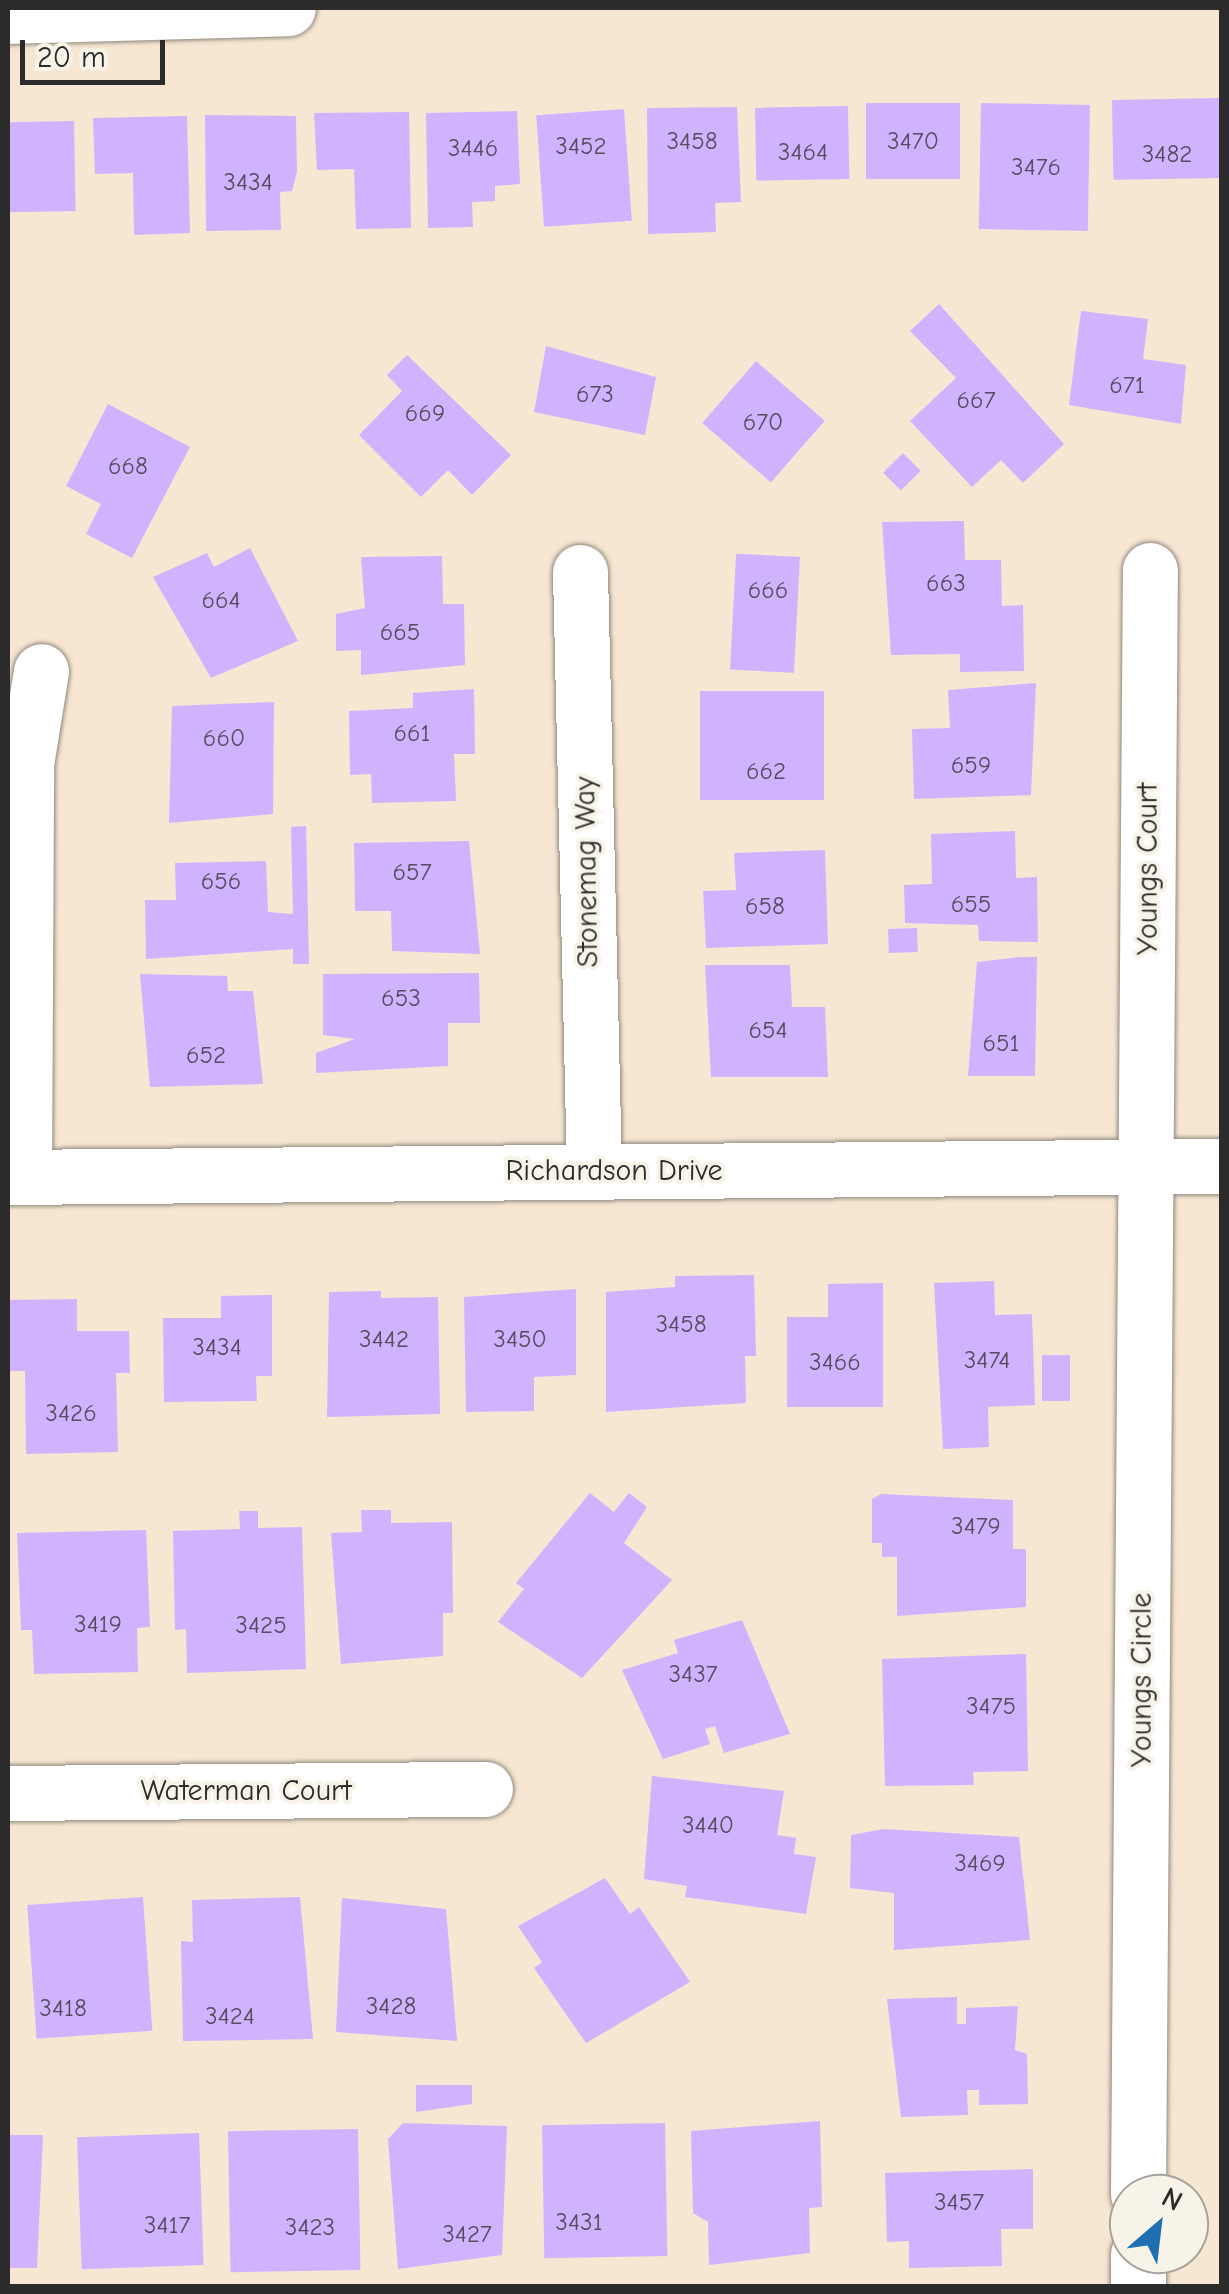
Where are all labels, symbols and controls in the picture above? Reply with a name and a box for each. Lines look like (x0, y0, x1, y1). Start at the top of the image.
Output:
scale bar (25, 20, 170, 82)
text: 20 m (37, 40, 106, 75)
house number: 3458 (666, 126, 718, 156)
house number: 3470 (887, 126, 939, 156)
house number: 3452 (555, 131, 607, 161)
house number: 3446 (448, 133, 498, 163)
house number: 3464 (778, 137, 828, 167)
house number: 3482 (1142, 139, 1192, 169)
house number: 3476 (1011, 152, 1061, 182)
house number: 3434 (223, 167, 273, 197)
house number: 671 (1109, 370, 1145, 400)
house number: 673 (576, 379, 614, 409)
house number: 667 (957, 385, 995, 415)
house number: 669 (405, 398, 445, 428)
house number: 670 (743, 407, 783, 437)
house number: 668 (108, 451, 148, 481)
house number: 663 (926, 568, 966, 598)
house number: 666 (748, 575, 788, 605)
house number: 664 (201, 585, 241, 615)
house number: 665 (380, 617, 420, 647)
house number: 661 (394, 718, 430, 748)
house number: 660 (203, 723, 245, 753)
house number: 659 (951, 750, 991, 780)
house number: 662 (746, 756, 786, 786)
street label: Stonemag Way (567, 776, 607, 968)
street label: Youngs Court (1130, 783, 1166, 955)
house number: 657 (393, 857, 431, 887)
house number: 656 (201, 866, 241, 896)
house number: 655 (951, 889, 991, 919)
house number: 658 (745, 891, 785, 921)
house number: 653 (381, 983, 421, 1013)
house number: 654 (748, 1015, 788, 1045)
house number: 651 (983, 1028, 1019, 1058)
house number: 652 (186, 1040, 226, 1070)
street label: Richardson Drive (505, 1153, 723, 1189)
house number: 3458 (655, 1309, 707, 1339)
house number: 3442 (359, 1324, 409, 1354)
house number: 3450 (493, 1324, 547, 1354)
house number: 3434 (192, 1332, 242, 1362)
house number: 3474 (964, 1345, 1010, 1375)
house number: 3466 (809, 1347, 861, 1377)
house number: 3426 (45, 1398, 97, 1428)
house number: 3479 (951, 1511, 1001, 1541)
street label: Youngs Circle (1124, 1593, 1160, 1767)
house number: 3419 (74, 1609, 122, 1639)
house number: 3425 (235, 1610, 287, 1640)
house number: 3437 (668, 1659, 718, 1689)
house number: 3475 (966, 1691, 1016, 1721)
street label: Waterman Court (140, 1773, 352, 1809)
house number: 3440 (682, 1810, 734, 1840)
house number: 3469 (954, 1848, 1006, 1878)
house number: 3428 (366, 1991, 416, 2021)
house number: 3418 (39, 1993, 87, 2023)
house number: 3424 (205, 2001, 255, 2031)
north arrow (1109, 2174, 1209, 2274)
text: N (1157, 2181, 1188, 2218)
house number: 3457 (934, 2187, 984, 2217)
house number: 3431 (555, 2207, 603, 2237)
house number: 3417 (144, 2210, 190, 2240)
house number: 3423 (285, 2212, 335, 2242)
house number: 3427 (442, 2219, 492, 2249)

